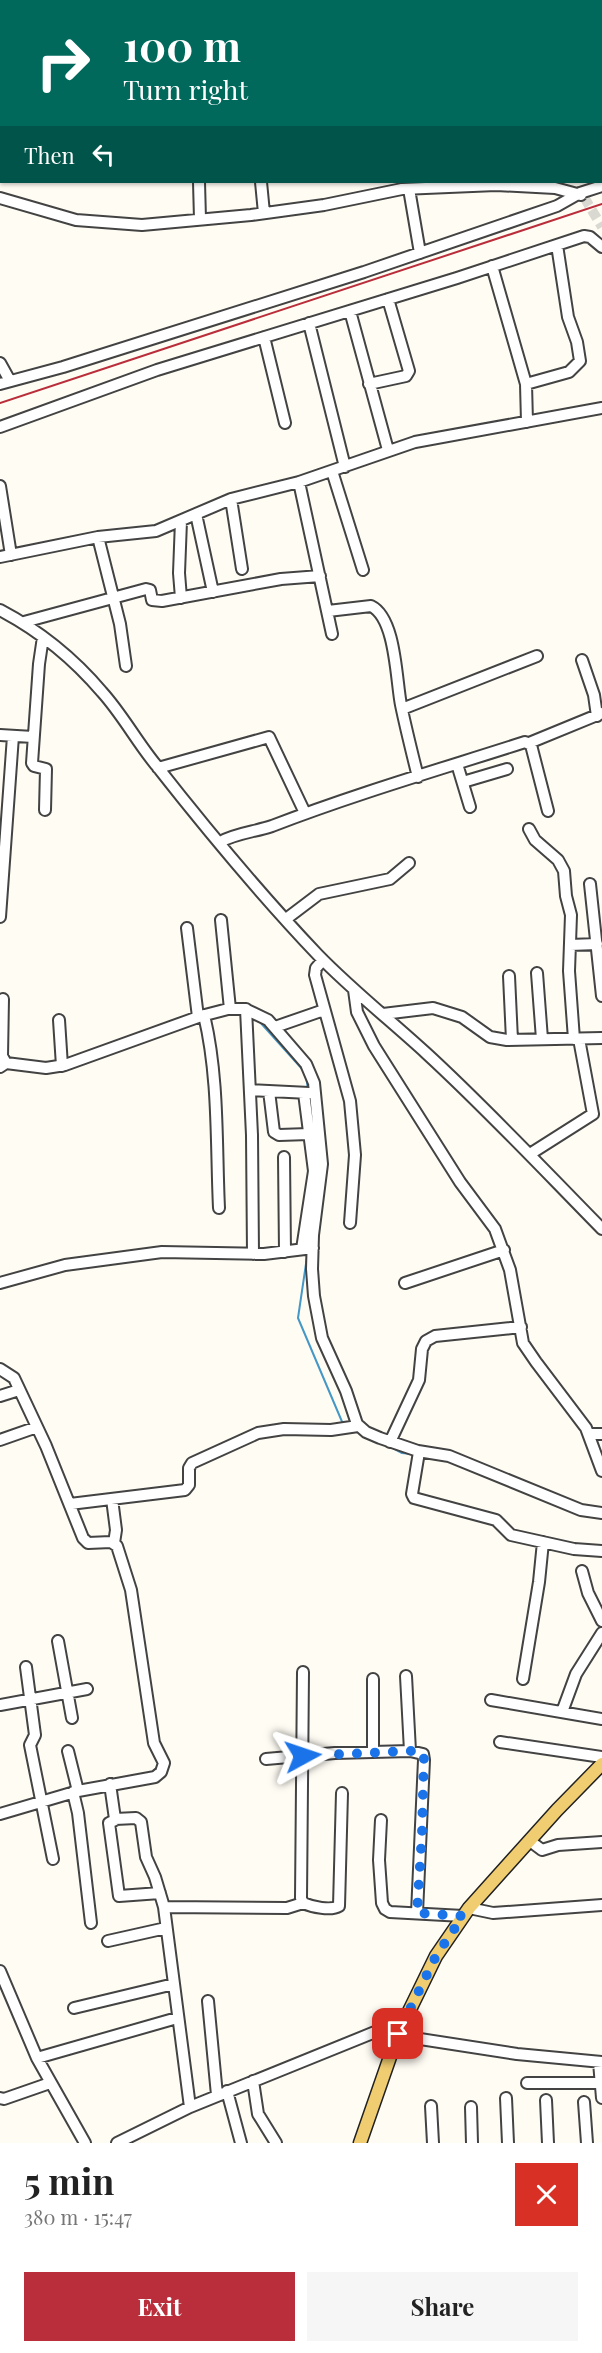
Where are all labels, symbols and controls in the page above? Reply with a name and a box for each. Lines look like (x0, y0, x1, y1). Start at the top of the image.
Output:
text: 100 m (123, 17, 241, 73)
icon: right (24, 24, 102, 102)
text: Turn right (123, 71, 248, 107)
icon: left (87, 138, 120, 171)
text: Then (24, 140, 75, 170)
position arrow (271, 1724, 335, 1788)
pin (372, 2008, 423, 2059)
icon: arrive (381, 2017, 414, 2050)
text: 5 min (24, 2156, 114, 2204)
button: close (515, 2163, 578, 2226)
text: 380 m · 15:47 (24, 2203, 132, 2230)
button: Exit (24, 2272, 295, 2341)
button: Share (307, 2272, 578, 2341)

